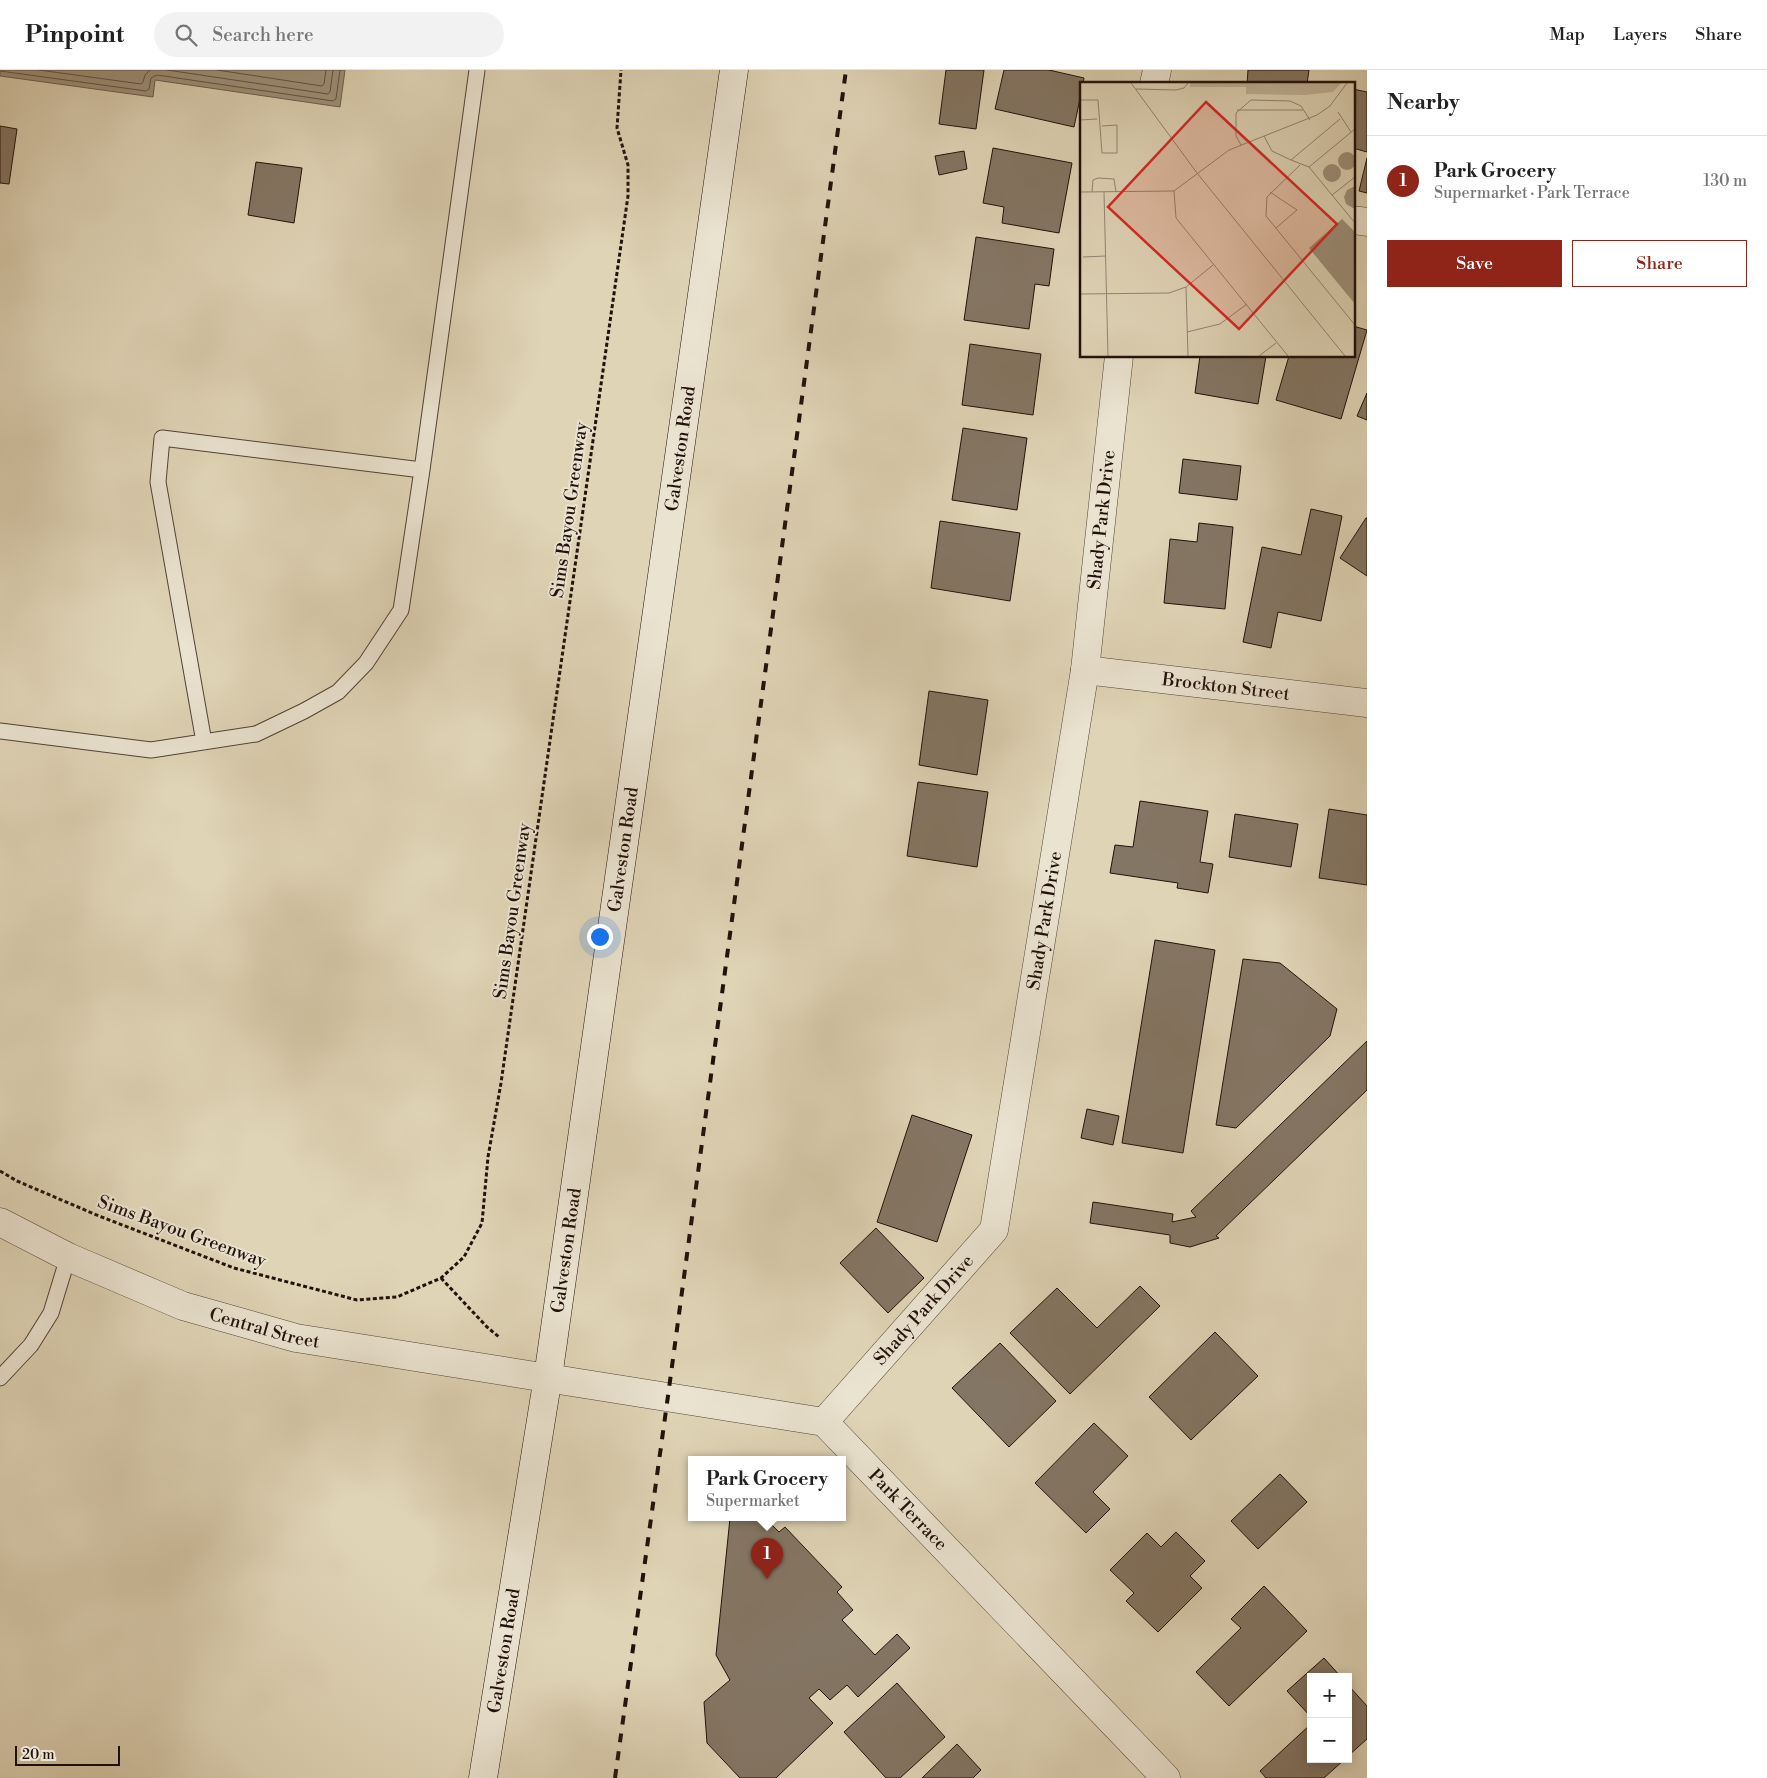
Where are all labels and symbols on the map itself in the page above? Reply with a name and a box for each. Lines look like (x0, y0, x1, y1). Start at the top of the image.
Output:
inset map (1080, 82, 1354, 358)
street label: Galveston Road (660, 384, 701, 513)
street label: Sims Bayou Greenway (546, 420, 593, 600)
street label: Shady Park Drive (1083, 449, 1121, 591)
street label: Brockton Street (1160, 668, 1292, 706)
street label: Galveston Road (603, 785, 644, 914)
street label: Sims Bayou Greenway (489, 821, 536, 1001)
street label: Shady Park Drive (1022, 850, 1067, 992)
your location (587, 924, 613, 950)
street label: Galveston Road (546, 1186, 587, 1315)
street label: Sims Bayou Greenway (94, 1190, 270, 1273)
street label: Shady Park Drive (869, 1250, 979, 1370)
street label: Central Street (207, 1303, 322, 1354)
street label: Park Terrace (863, 1464, 952, 1556)
pin: 1 (751, 1538, 783, 1579)
street label: Galveston Road (483, 1586, 526, 1715)
scale bar (15, 1743, 120, 1766)

